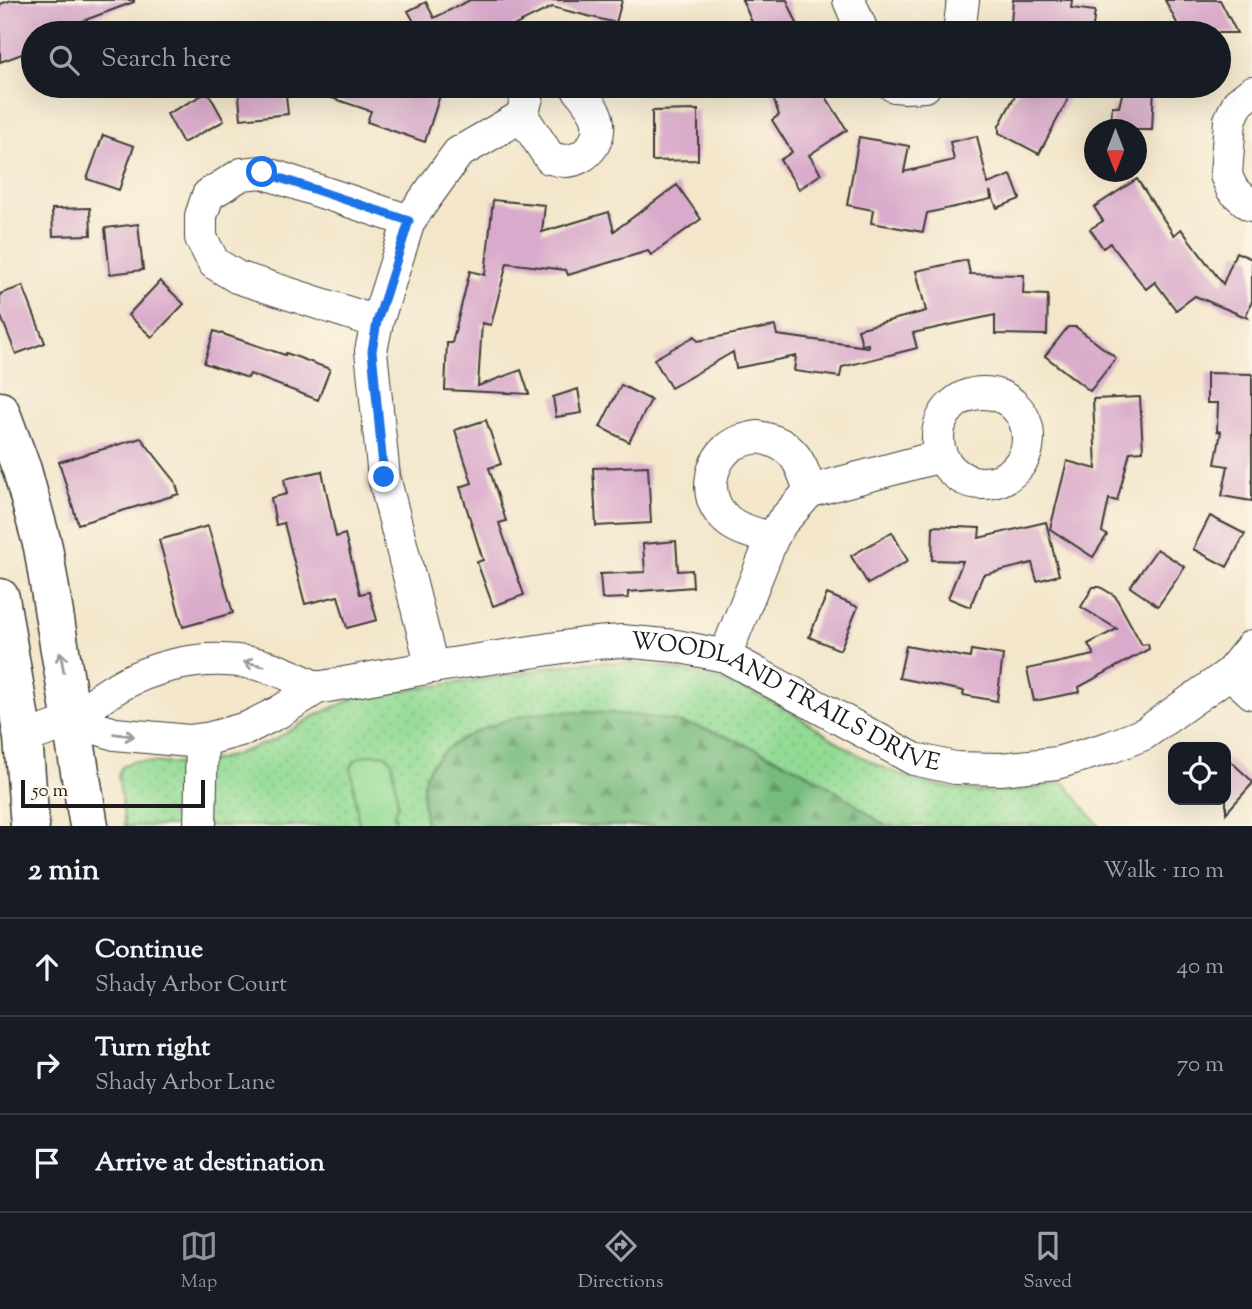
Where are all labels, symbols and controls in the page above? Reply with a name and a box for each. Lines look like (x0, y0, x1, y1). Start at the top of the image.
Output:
search box (21, 21, 1231, 98)
icon: search (45, 41, 83, 79)
text: Search here (101, 41, 231, 78)
north arrow (1084, 119, 1147, 182)
route start (246, 156, 277, 187)
route end (368, 461, 399, 492)
street label: WOODLAND TRAILS DRIVE (629, 625, 944, 781)
one-way arrow (55, 651, 69, 674)
one-way arrow (243, 657, 266, 671)
one-way arrow (112, 729, 135, 742)
map controls (1168, 742, 1231, 805)
button: locate (1168, 742, 1231, 805)
scale bar (21, 777, 205, 809)
text: 50 m (32, 778, 68, 805)
text: 2 min (28, 850, 100, 893)
text: Walk · 110 m (1103, 855, 1224, 888)
text: Continue (95, 932, 203, 969)
icon: ahead (28, 948, 66, 986)
text: 40 m (1177, 951, 1224, 984)
text: Shady Arbor Court (95, 969, 287, 1002)
text: Turn right (95, 1030, 210, 1067)
icon: right (28, 1046, 66, 1084)
text: 70 m (1177, 1049, 1224, 1082)
text: Shady Arbor Lane (95, 1067, 275, 1100)
icon: arrive (28, 1144, 66, 1182)
text: Arrive at destination (95, 1145, 325, 1182)
tab: Map (180, 1227, 218, 1296)
tab: Directions (578, 1227, 663, 1296)
tab: Saved (1023, 1227, 1072, 1296)

